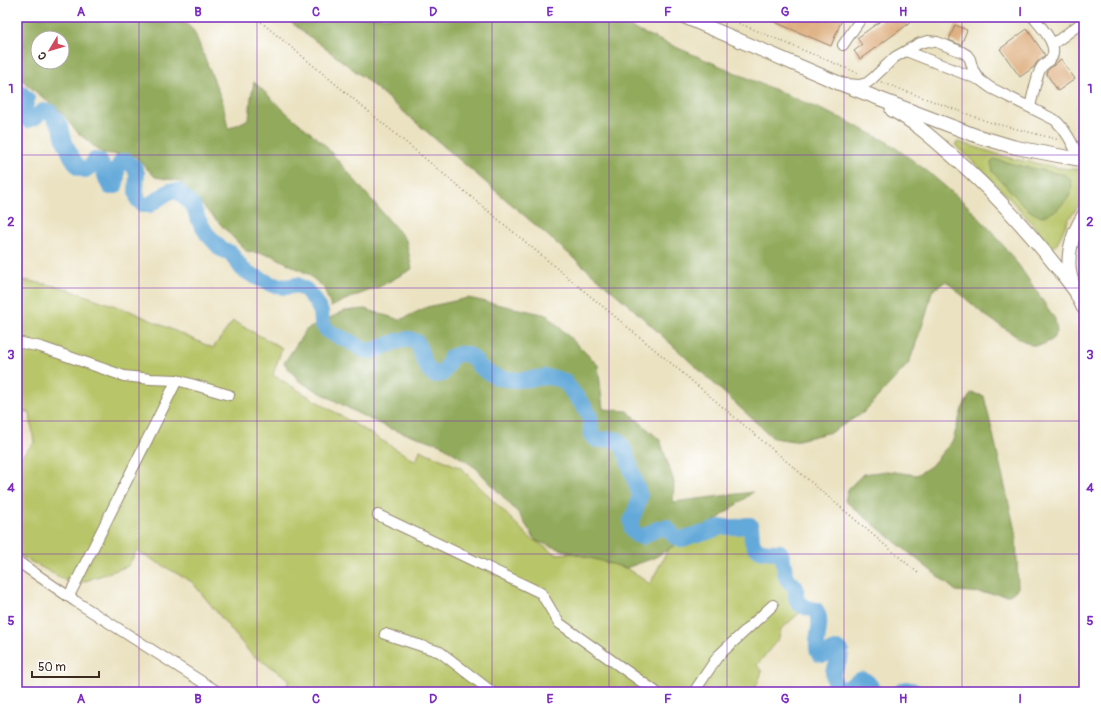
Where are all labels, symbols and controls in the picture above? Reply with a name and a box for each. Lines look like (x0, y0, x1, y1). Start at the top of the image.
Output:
text: A (77, 4, 86, 20)
text: B (194, 4, 202, 20)
text: C (312, 4, 320, 20)
text: D (429, 4, 437, 20)
text: E (547, 4, 554, 20)
text: F (664, 4, 672, 20)
text: G (781, 4, 790, 20)
text: H (899, 4, 907, 20)
text: I (1018, 4, 1022, 20)
north arrow (30, 30, 70, 70)
text: С (35, 49, 50, 63)
text: 1 (8, 81, 14, 97)
text: 1 (1087, 81, 1093, 97)
text: 2 (7, 214, 15, 230)
text: 2 (1086, 214, 1094, 230)
text: 3 (7, 347, 15, 363)
text: 3 (1086, 347, 1094, 363)
text: 4 (7, 480, 15, 496)
text: 4 (1086, 480, 1094, 496)
text: 5 (7, 613, 15, 629)
text: 5 (1086, 613, 1094, 629)
scale bar (32, 653, 99, 679)
text: 50 m (38, 660, 66, 675)
text: A (77, 691, 86, 707)
text: B (194, 691, 202, 707)
text: C (312, 691, 320, 707)
text: D (429, 691, 437, 707)
text: E (547, 691, 554, 707)
text: F (664, 691, 672, 707)
text: G (781, 691, 790, 707)
text: H (899, 691, 907, 707)
text: I (1018, 691, 1022, 707)

